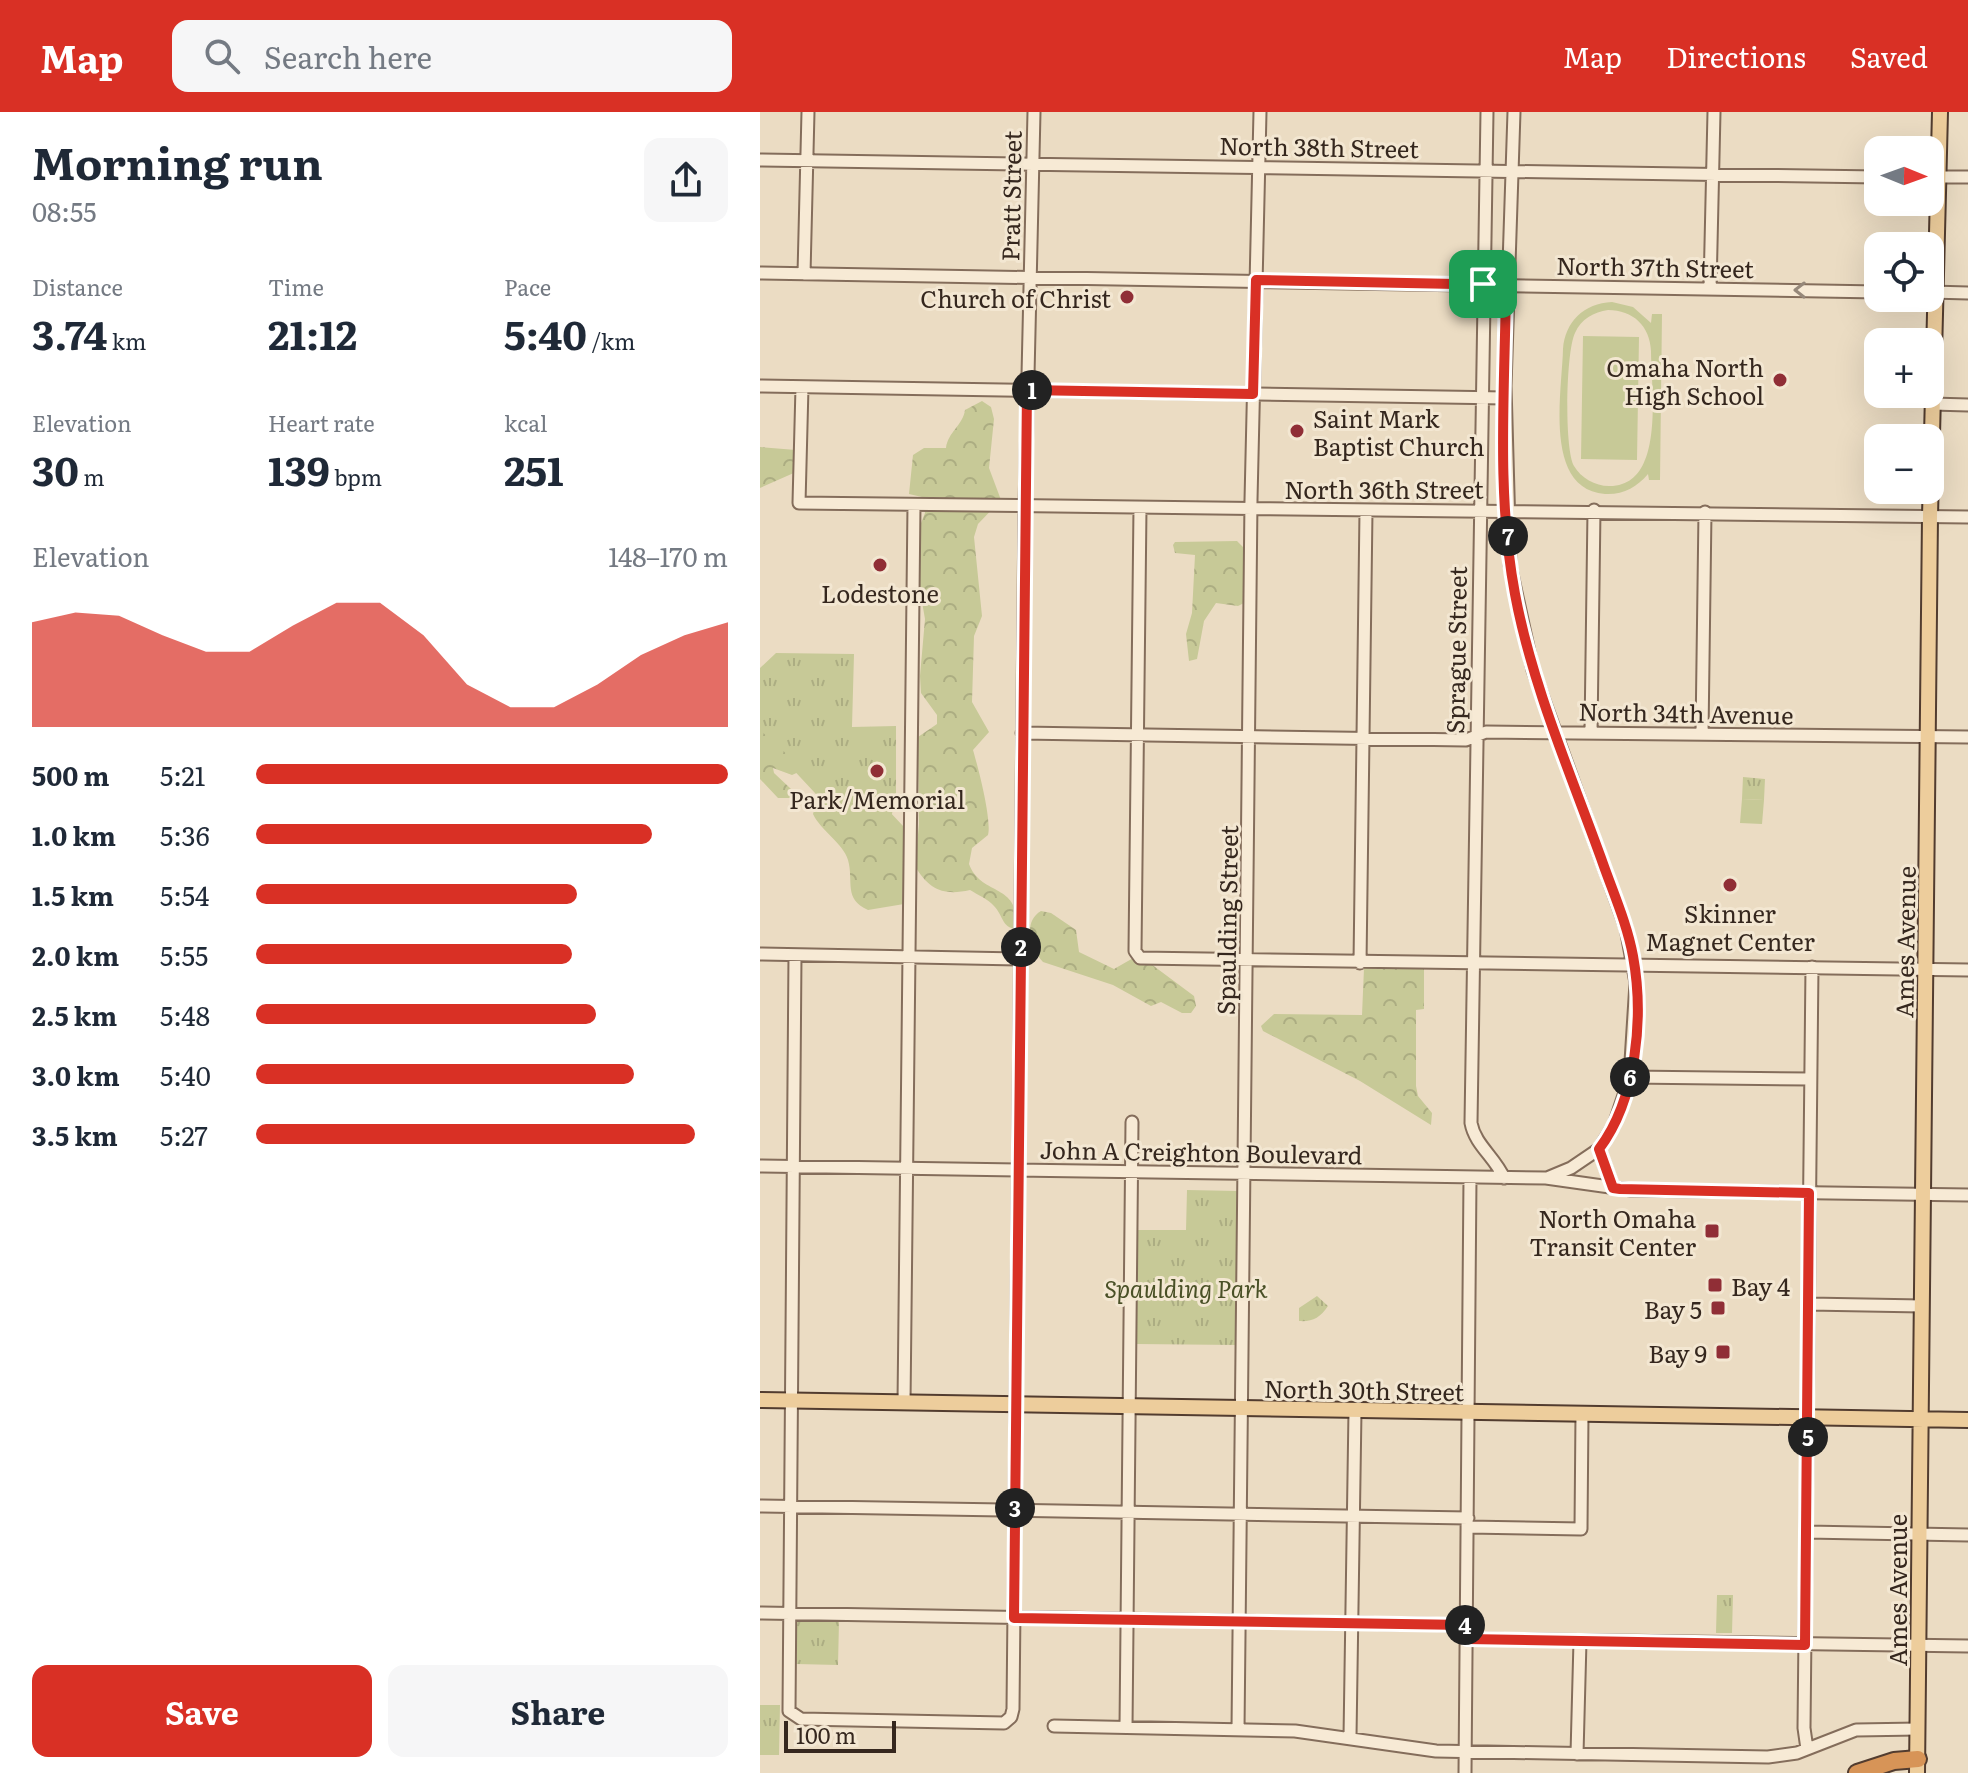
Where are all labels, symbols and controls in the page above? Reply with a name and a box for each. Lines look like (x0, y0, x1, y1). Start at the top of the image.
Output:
search box (172, 20, 732, 92)
text: Map (40, 28, 124, 85)
icon: search (200, 34, 244, 78)
text: Search here (264, 34, 432, 78)
text: Map (1563, 35, 1622, 77)
text: Directions (1666, 35, 1806, 77)
text: Saved (1850, 35, 1928, 77)
street label: North 38th Street (1219, 127, 1419, 165)
text: Morning run (32, 128, 323, 194)
street label: Pratt Street (991, 130, 1029, 262)
north arrow (1864, 136, 1944, 216)
map controls (1864, 136, 1944, 504)
button: share (644, 138, 728, 222)
text: 08:55 (32, 191, 96, 230)
button: locate (1864, 232, 1944, 312)
street label: North 37th Street (1556, 247, 1755, 285)
pin (1449, 250, 1517, 318)
icon: arrive (1461, 262, 1505, 306)
text: Distance (32, 270, 123, 303)
text: Time (268, 270, 324, 303)
text: Pace (504, 270, 551, 303)
place label: Church of Christ (920, 280, 1111, 315)
one-way arrow (1793, 281, 1806, 299)
marker: Church of Christ (1118, 288, 1136, 306)
text: 3.74 (32, 303, 107, 362)
text: 21:12 (268, 303, 357, 362)
text: 5:40 (504, 303, 587, 362)
text: km (107, 324, 146, 357)
text: /km (587, 324, 635, 357)
button: + (1864, 328, 1944, 408)
place label: Omaha North High School (1606, 349, 1764, 412)
pin: 1 (1012, 370, 1052, 410)
marker: Omaha North High School (1771, 371, 1789, 389)
text: 1 (1027, 373, 1037, 406)
place label: Saint Mark Baptist Church (1313, 400, 1485, 463)
text: Elevation (32, 406, 131, 439)
text: Heart rate (268, 406, 375, 439)
text: kcal (504, 406, 547, 439)
marker: Saint Mark Baptist Church (1288, 422, 1306, 440)
button: − (1864, 424, 1944, 504)
text: 30 (32, 439, 79, 498)
text: 139 (268, 439, 330, 498)
text: 251 (504, 439, 564, 498)
text: m (79, 460, 105, 493)
text: bpm (330, 460, 382, 493)
street label: North 36th Street (1284, 471, 1484, 506)
pin: 7 (1488, 516, 1528, 556)
text: 7 (1502, 519, 1514, 552)
text: Elevation (32, 536, 150, 575)
text: 148–170 m (608, 536, 728, 575)
marker: Lodestone (871, 556, 889, 574)
street label: Sprague Street (1436, 566, 1474, 734)
place label: Lodestone (821, 575, 939, 610)
street label: North 34th Avenue (1578, 693, 1794, 731)
text: 500 m (32, 755, 109, 794)
text: 5:21 (160, 755, 205, 794)
marker: Park/Memorial (868, 762, 886, 780)
place label: Park/Memorial (789, 781, 965, 816)
text: 1.0 km (32, 815, 116, 854)
text: 5:36 (160, 815, 210, 854)
street label: Spaulding Street (1207, 824, 1245, 1015)
street label: Ames Avenue (1885, 866, 1923, 1018)
text: 1.5 km (32, 875, 114, 914)
text: 5:54 (160, 875, 209, 914)
marker: Skinner Magnet Center (1721, 876, 1739, 894)
place label: Skinner Magnet Center (1645, 895, 1815, 958)
pin: 2 (1001, 927, 1041, 967)
text: 2 (1015, 930, 1027, 963)
text: 2.0 km (32, 935, 119, 974)
text: 5:55 (160, 935, 208, 974)
text: 2.5 km (32, 995, 117, 1034)
text: 5:48 (160, 995, 210, 1034)
text: 3.0 km (32, 1055, 120, 1094)
text: 5:40 (160, 1055, 211, 1094)
pin: 6 (1610, 1057, 1650, 1097)
text: 6 (1624, 1060, 1636, 1093)
text: 3.5 km (32, 1115, 118, 1154)
text: 5:27 (160, 1115, 208, 1154)
street label: John A Creighton Boulevard (1039, 1131, 1363, 1171)
place label: North Omaha Transit Center (1529, 1200, 1697, 1263)
marker: North Omaha Transit Center (1703, 1222, 1721, 1240)
place label: Bay 4 (1731, 1268, 1790, 1303)
park label: Spaulding Park (1104, 1270, 1269, 1305)
marker: Bay 4 (1706, 1276, 1724, 1294)
place label: Bay 5 (1644, 1291, 1702, 1326)
marker: Bay 5 (1709, 1299, 1727, 1317)
place label: Bay 9 (1648, 1335, 1707, 1370)
marker: Bay 9 (1714, 1343, 1732, 1361)
street label: North 30th Street (1264, 1370, 1465, 1408)
pin: 5 (1788, 1417, 1828, 1457)
text: 5 (1802, 1420, 1814, 1453)
pin: 3 (995, 1488, 1035, 1528)
text: 3 (1009, 1491, 1021, 1524)
street label: Ames Avenue (1879, 1514, 1914, 1666)
pin: 4 (1445, 1605, 1485, 1645)
text: 4 (1458, 1608, 1472, 1641)
button: Save (32, 1665, 372, 1757)
button: Share (388, 1665, 728, 1757)
scale bar (784, 1717, 896, 1753)
text: 100 m (796, 1718, 856, 1751)

